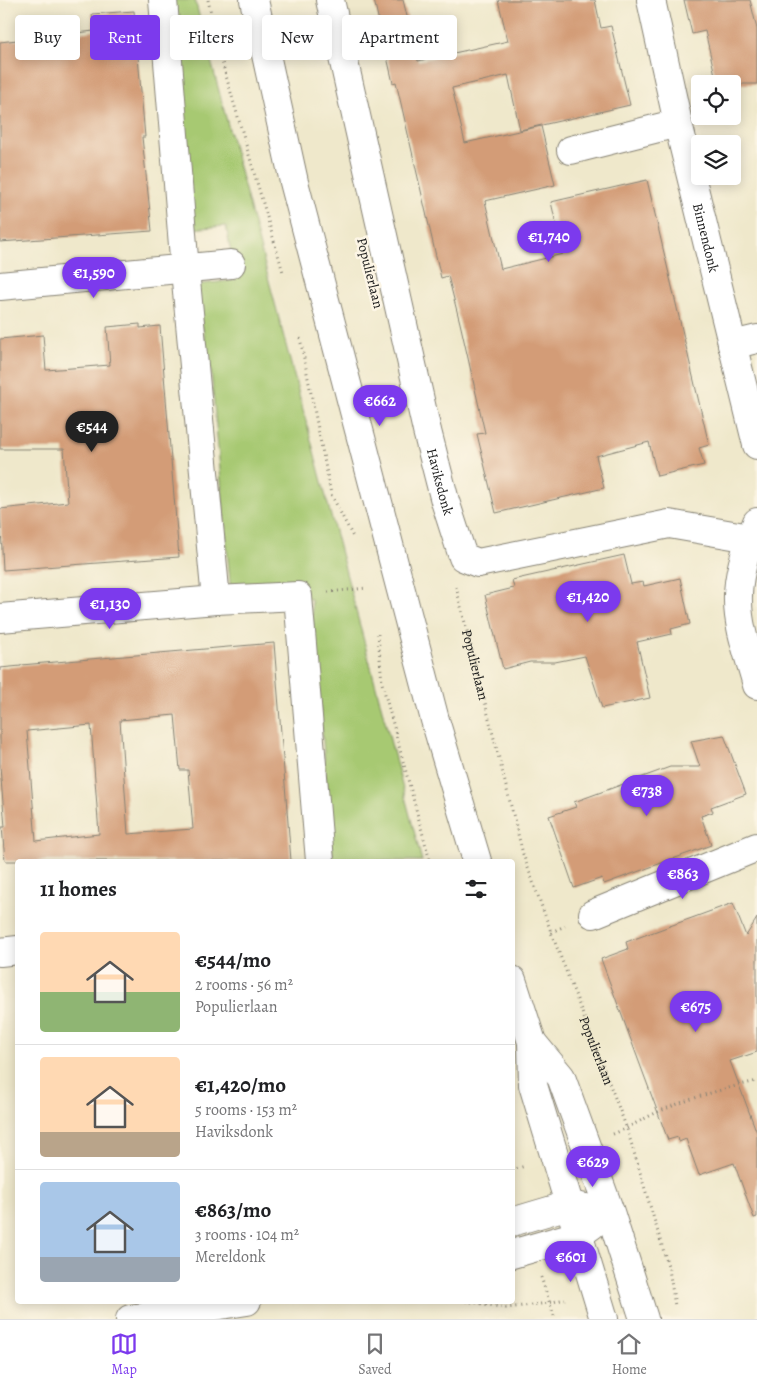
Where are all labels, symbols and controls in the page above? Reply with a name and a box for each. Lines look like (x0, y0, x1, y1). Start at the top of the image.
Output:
chip: Buy (15, 15, 80, 60)
chip: Rent (90, 15, 160, 60)
chip: Filters (170, 15, 252, 60)
chip: New (262, 15, 332, 60)
chip: Apartment (342, 15, 457, 60)
map controls (691, 75, 741, 185)
button: locate (691, 75, 741, 125)
button: layers (691, 135, 741, 185)
street label: Binnendonk (688, 201, 724, 274)
pin: €1,740 (508, 220, 590, 263)
text: €1,740 (528, 226, 570, 248)
street label: Populierlaan (352, 236, 388, 311)
pin: €1,590 (53, 256, 135, 299)
text: €1,590 (73, 262, 115, 284)
pin: €662 (350, 384, 410, 427)
text: €662 (364, 390, 396, 412)
pin: €544 (62, 410, 122, 453)
text: €544 (76, 416, 108, 438)
street label: Haviksdonk (422, 446, 458, 517)
pin: €1,420 (547, 580, 629, 623)
text: €1,420 (567, 586, 609, 608)
pin: €1,130 (69, 588, 151, 630)
text: €1,130 (90, 593, 130, 615)
street label: Populierlaan (457, 627, 494, 702)
pin: €738 (617, 774, 677, 817)
text: €738 (632, 780, 662, 802)
pin: €863 (653, 858, 713, 900)
text: €863 (667, 863, 699, 885)
text: 11 homes (40, 875, 117, 903)
icon: filters (462, 875, 490, 903)
text: €544/mo (195, 946, 271, 974)
icon: home (80, 952, 140, 1012)
text: 2 rooms · 56 m² (195, 974, 293, 996)
pin: €675 (666, 990, 726, 1033)
text: Populierlaan (195, 996, 277, 1018)
text: €675 (681, 996, 711, 1018)
street label: Populierlaan (575, 1013, 619, 1088)
text: €1,420/mo (195, 1071, 286, 1099)
icon: home (80, 1077, 140, 1137)
text: 5 rooms · 153 m² (195, 1099, 297, 1121)
text: Haviksdonk (195, 1121, 273, 1143)
pin: €629 (563, 1146, 623, 1188)
text: €629 (577, 1151, 609, 1173)
text: €863/mo (195, 1196, 271, 1224)
icon: home (80, 1202, 140, 1262)
text: 3 rooms · 104 m² (195, 1224, 299, 1246)
pin: €601 (541, 1240, 601, 1283)
text: Mereldonk (195, 1246, 266, 1268)
text: €601 (556, 1246, 586, 1268)
tab: Map (110, 1330, 138, 1379)
tab: Saved (358, 1330, 392, 1379)
tab: Home (612, 1330, 647, 1379)

